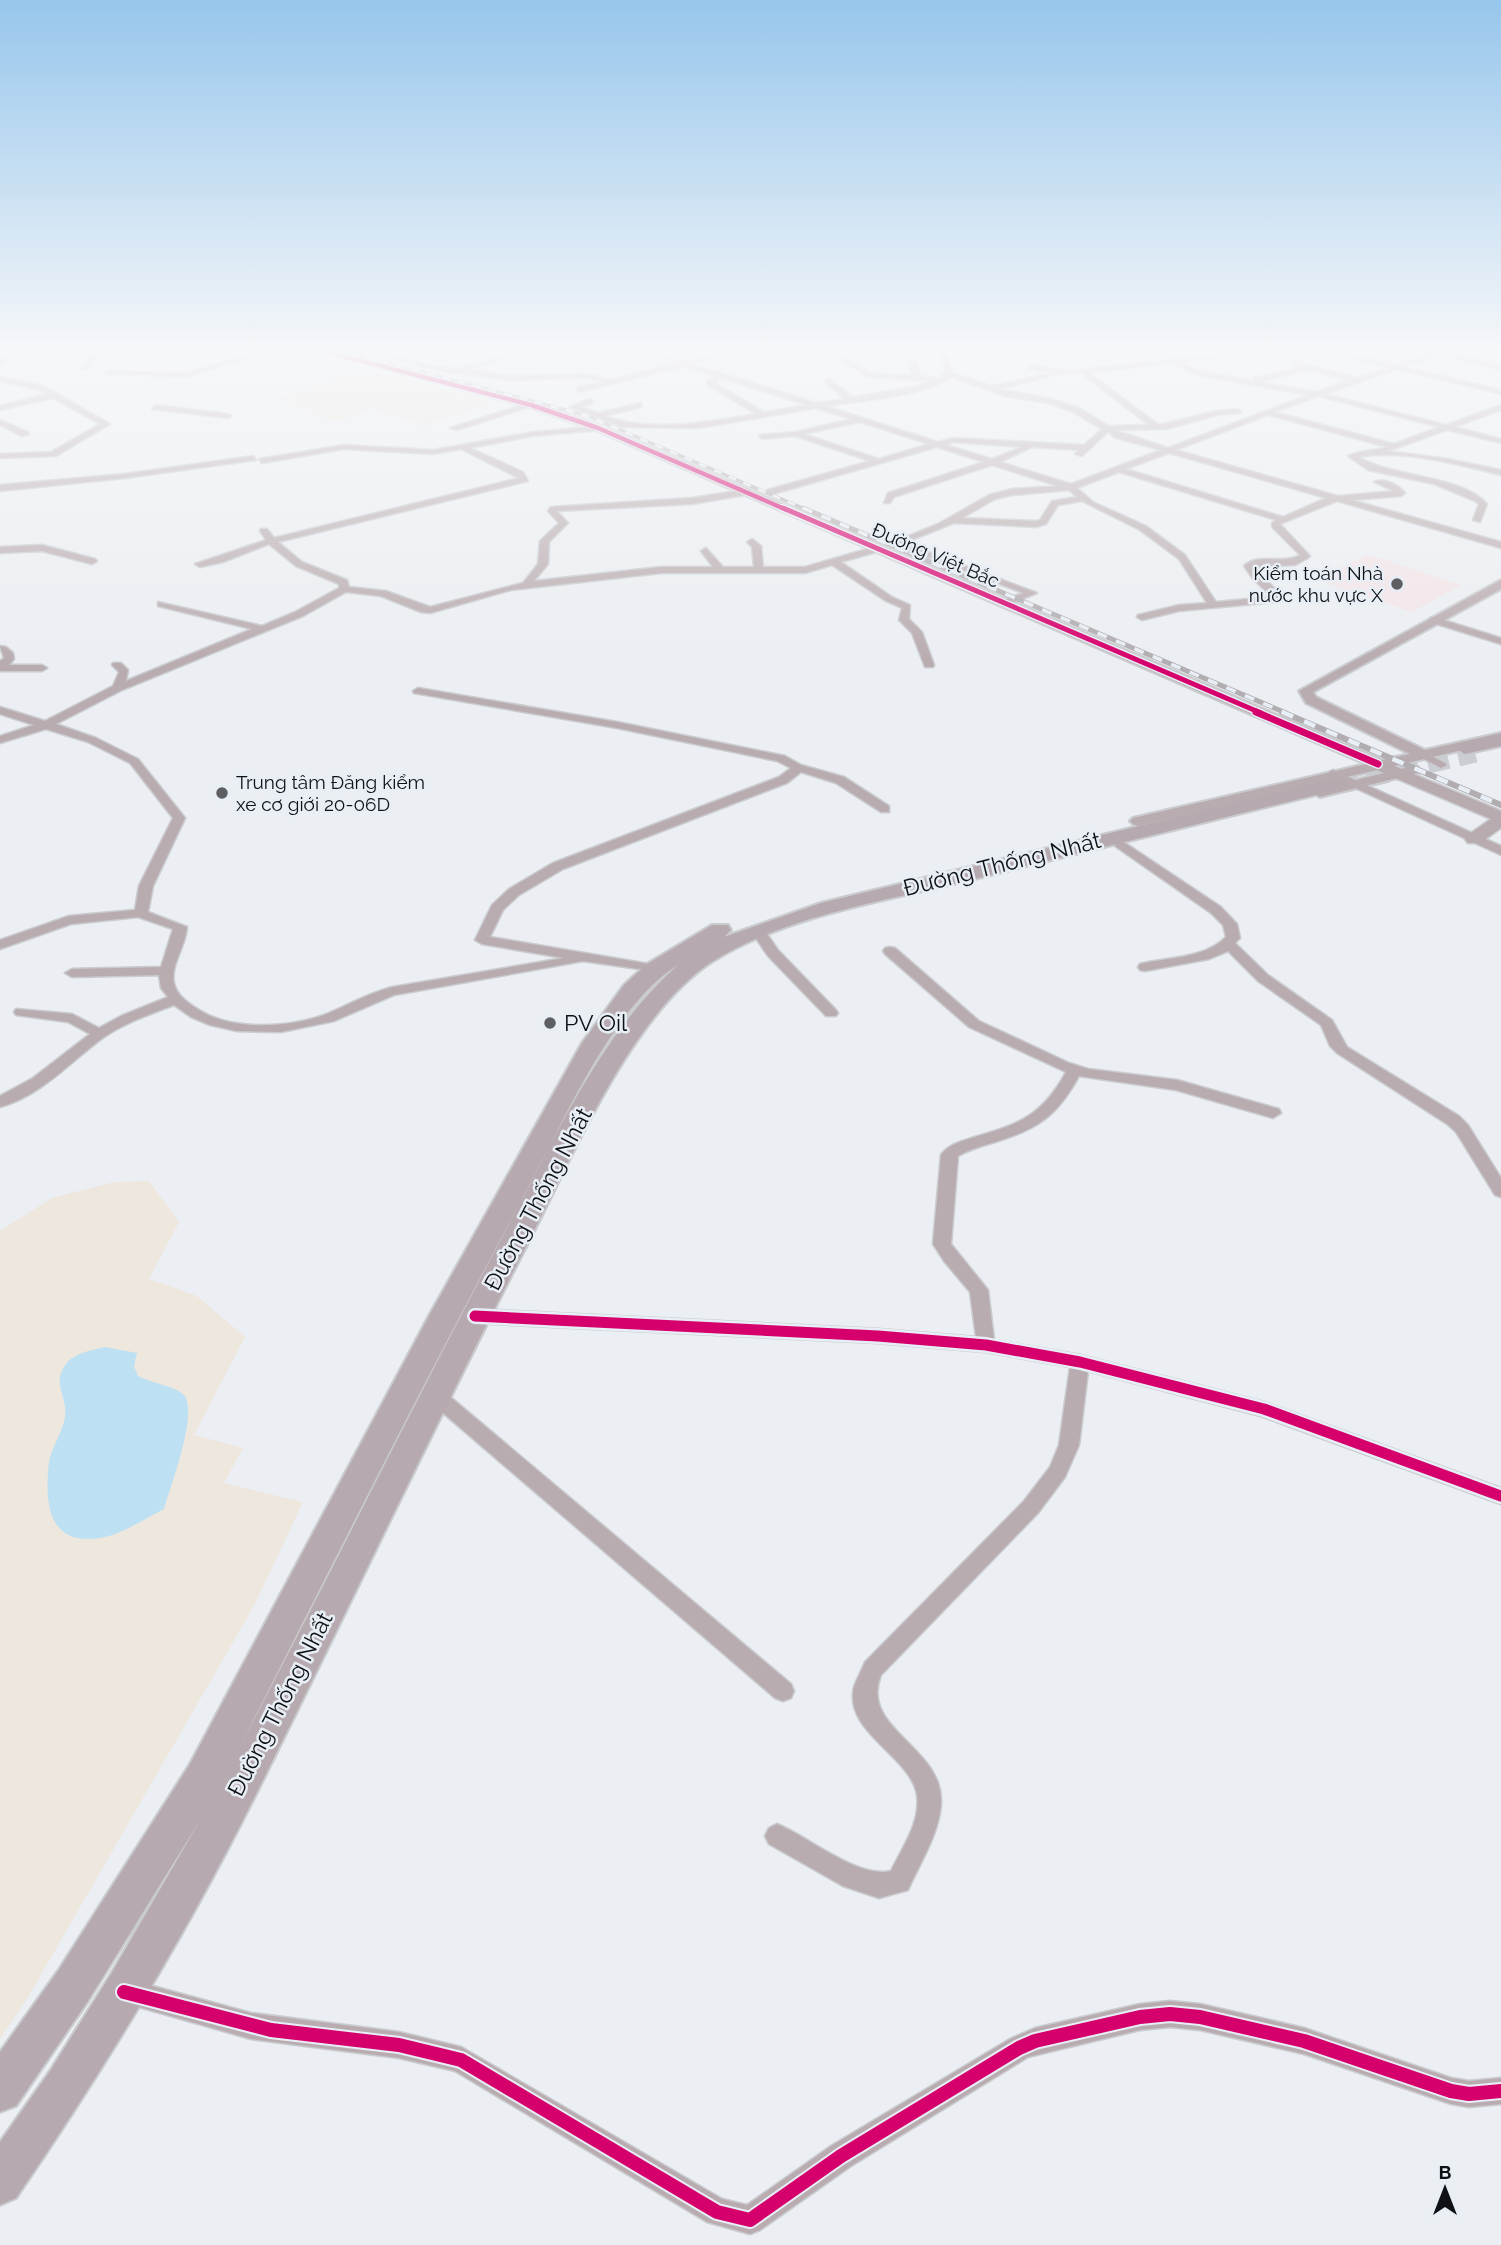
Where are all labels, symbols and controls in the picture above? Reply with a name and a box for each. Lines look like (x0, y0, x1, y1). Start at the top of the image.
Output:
street label: Đường Việt Bắc (869, 518, 1003, 592)
place label: Kiểm toán Nhà nước khu vực X (1249, 562, 1383, 606)
marker: Kiểm toán Nhà nước khu vực X (1389, 576, 1405, 592)
place label: Trung tâm Đăng kiểm xe cơ giới 20-06D (236, 771, 425, 815)
marker: Trung tâm Đăng kiểm xe cơ giới 20-06D (214, 785, 230, 801)
street label: Đường Thống Nhất (900, 826, 1104, 901)
place label: PV Oil (564, 1009, 628, 1036)
marker: PV Oil (542, 1015, 558, 1031)
street label: Đường Thống Nhất (478, 1103, 597, 1295)
street label: Đường Thống Nhất (221, 1607, 338, 1800)
north arrow (1410, 2154, 1480, 2224)
text: B (1439, 2161, 1452, 2183)

